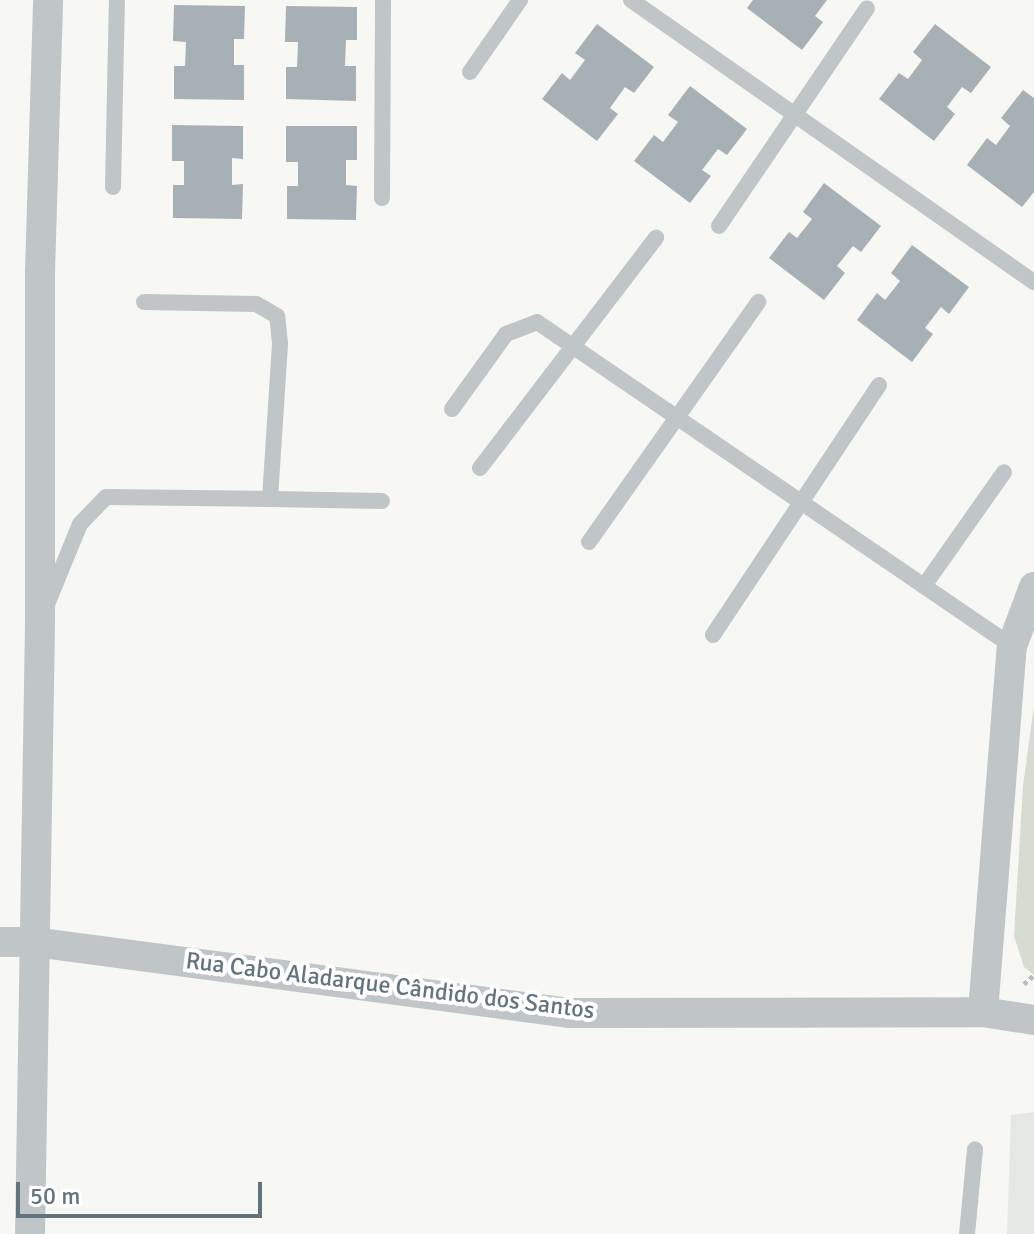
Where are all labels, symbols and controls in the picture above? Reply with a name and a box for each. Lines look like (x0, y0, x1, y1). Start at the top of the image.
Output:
street label: Rua Cabo Aladarque Cândido dos Santos (184, 947, 596, 1025)
scale bar (20, 1166, 266, 1216)
text: 50 m (30, 1181, 80, 1211)

